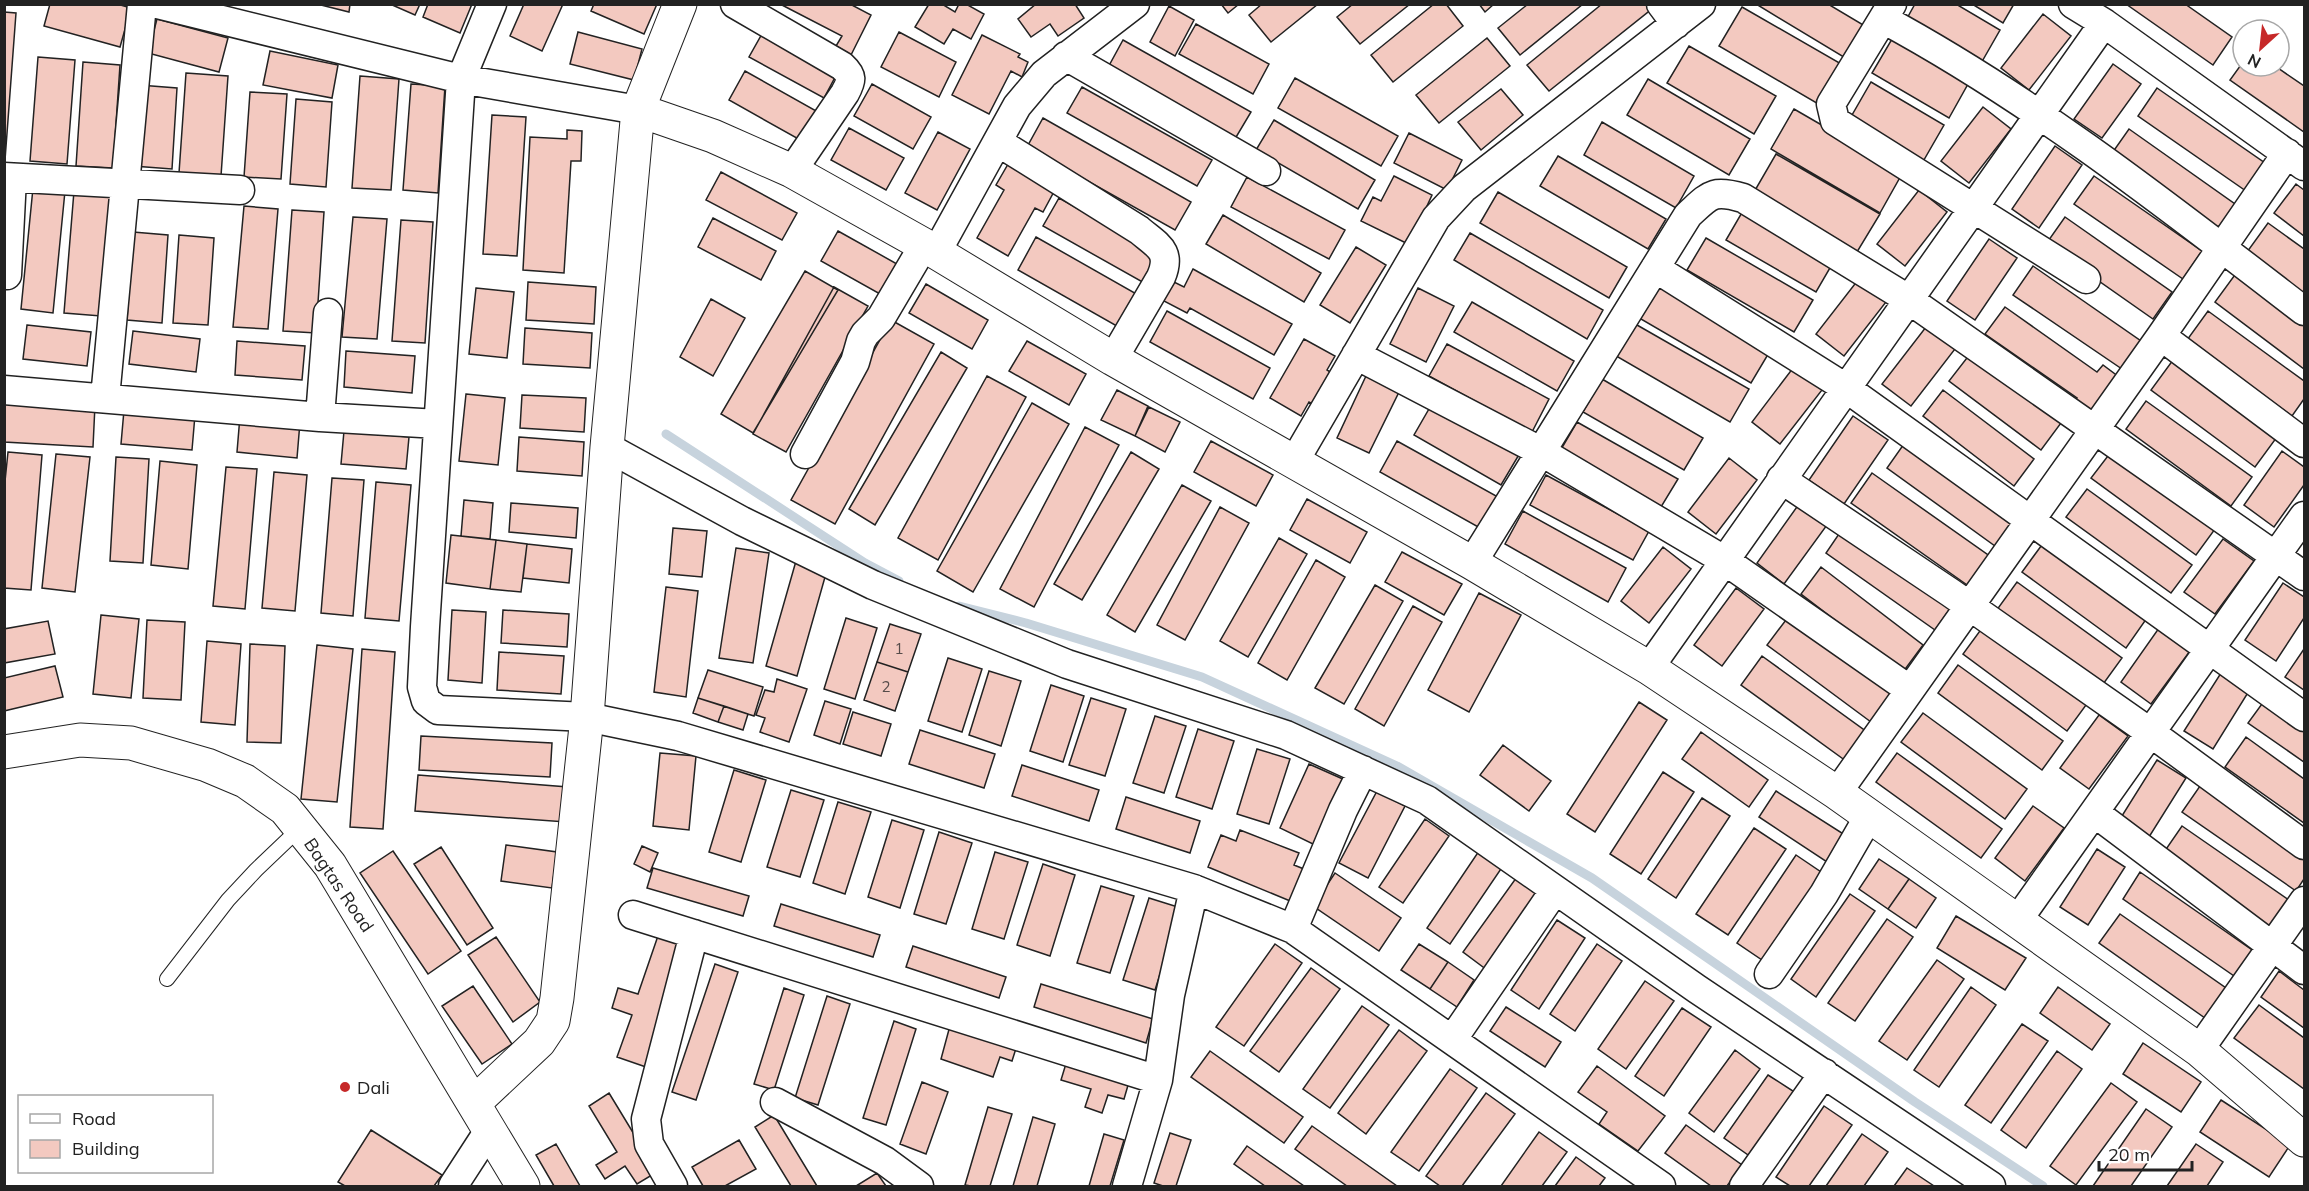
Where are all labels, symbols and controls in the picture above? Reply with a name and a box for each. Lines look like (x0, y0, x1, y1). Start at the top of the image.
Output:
north arrow (2231, 18, 2291, 78)
text: N (2244, 50, 2264, 73)
house number: 1 (894, 639, 904, 658)
house number: 2 (881, 677, 891, 696)
street label: Bagtas Road (299, 833, 379, 937)
place label: Dali (357, 1076, 390, 1099)
marker: Dali (338, 1080, 352, 1094)
legend (18, 1095, 213, 1173)
text: Road (72, 1107, 116, 1130)
scale bar (2099, 1134, 2192, 1172)
text: Building (72, 1137, 140, 1160)
text: 20 m (2108, 1143, 2150, 1166)

